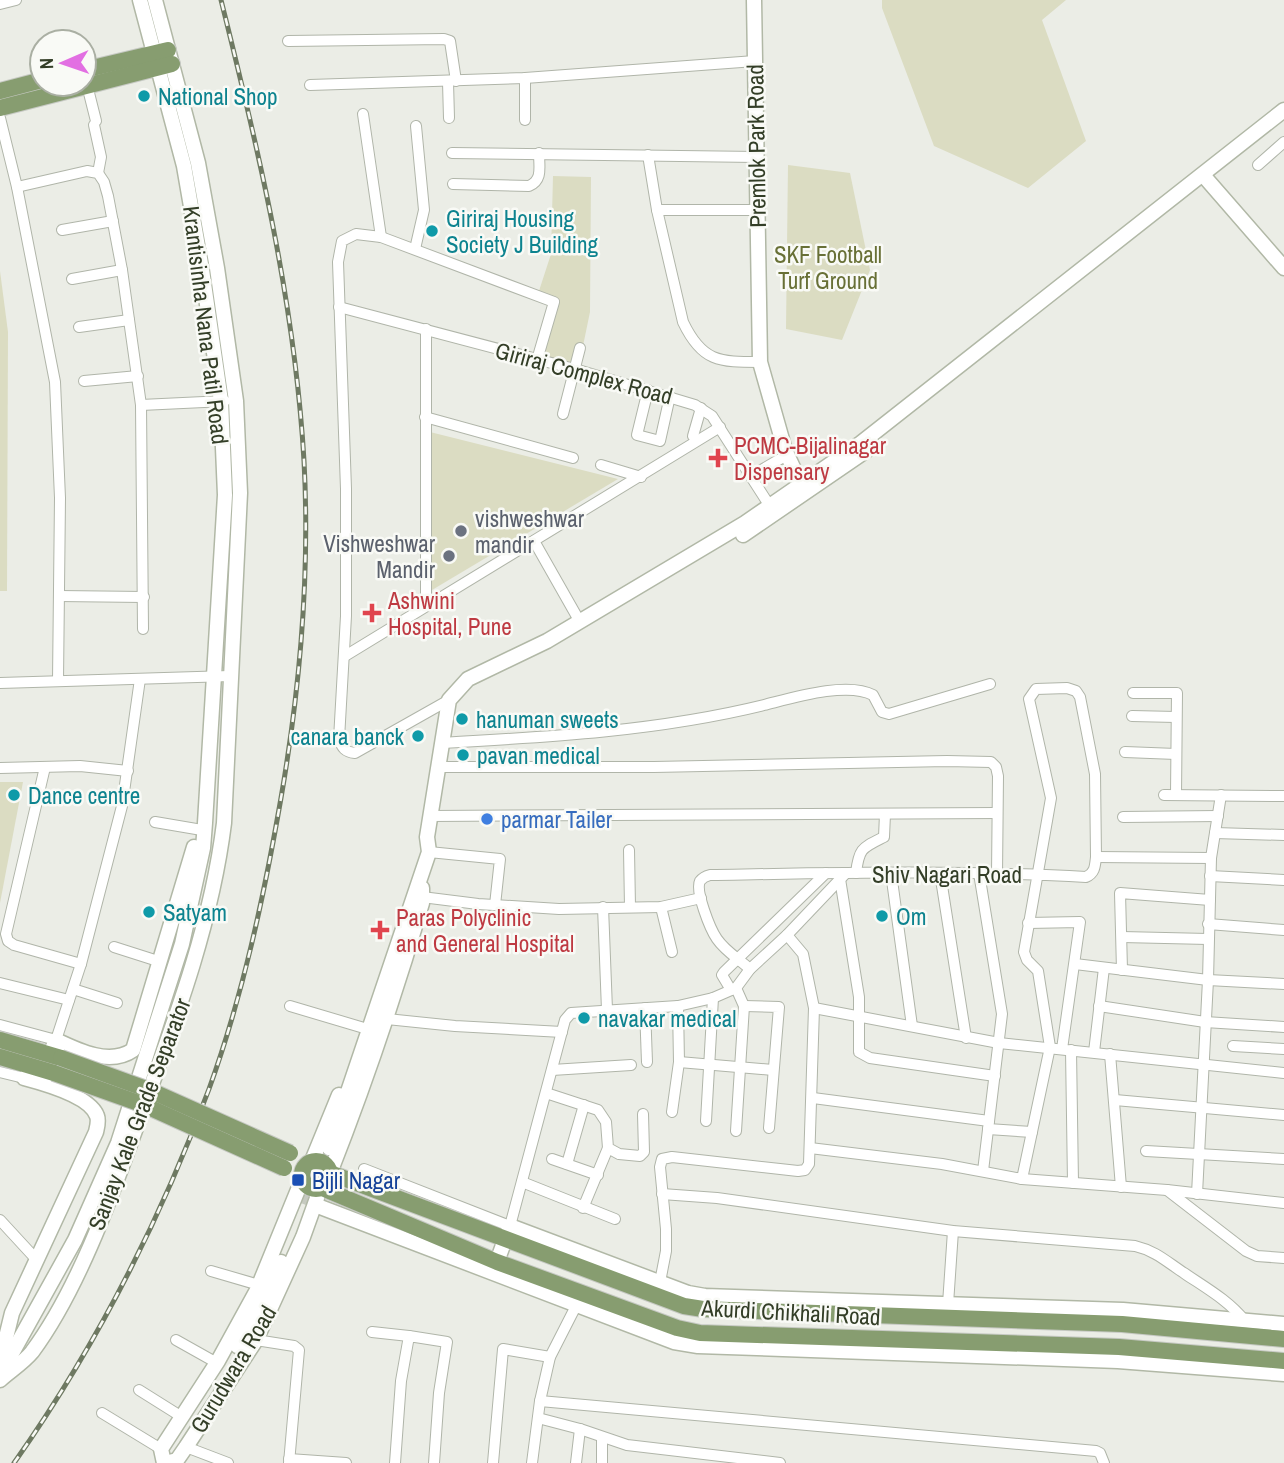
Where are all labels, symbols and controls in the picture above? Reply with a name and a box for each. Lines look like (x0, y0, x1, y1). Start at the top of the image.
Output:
north arrow (28, 28, 98, 98)
text: N (33, 58, 59, 70)
street label: Premlok Park Road (739, 64, 773, 228)
place label: National Shop (158, 81, 278, 112)
marker: National Shop (136, 88, 152, 104)
place label: Giriraj Housing Society J Building (446, 203, 599, 260)
street label: Krantisinha Nana Patil Road (176, 204, 236, 446)
marker: Giriraj Housing Society J Building (424, 223, 440, 239)
park label: SKF Football Turf Ground (774, 239, 882, 296)
street label: Giriraj Complex Road (492, 334, 676, 412)
place label: PCMC-Bijalinagar Dispensary (734, 430, 887, 487)
marker: PCMC-Bijalinagar Dispensary (708, 448, 728, 468)
place label: vishweshwar mandir (475, 503, 585, 560)
marker: vishweshwar mandir (453, 523, 469, 539)
place label: Vishweshwar Mandir (323, 528, 436, 585)
marker: Vishweshwar Mandir (441, 548, 457, 564)
place label: Ashwini Hospital, Pune (387, 585, 512, 642)
marker: Ashwini Hospital, Pune (362, 603, 382, 623)
place label: hanuman sweets (476, 704, 619, 735)
marker: hanuman sweets (454, 711, 470, 727)
place label: canara banck (291, 721, 405, 752)
marker: canara banck (410, 728, 426, 744)
place label: pavan medical (477, 740, 600, 771)
marker: pavan medical (455, 747, 471, 763)
place label: Dance centre (28, 780, 140, 811)
marker: Dance centre (6, 787, 22, 803)
place label: parmar Tailer (501, 804, 613, 835)
marker: parmar Tailer (479, 811, 495, 827)
street label: Shiv Nagari Road (872, 859, 1022, 890)
place label: Satyam (163, 897, 227, 928)
place label: Om (896, 901, 926, 932)
place label: Paras Polyclinic and General Hospital (396, 902, 574, 959)
marker: Satyam (141, 904, 157, 920)
marker: Om (874, 908, 890, 924)
marker: Paras Polyclinic and General Hospital (370, 920, 390, 940)
street label: Sanjay Kale Grade Separator (80, 993, 198, 1235)
place label: navakar medical (598, 1003, 736, 1034)
marker: navakar medical (576, 1010, 592, 1026)
place label: Bijli Nagar (312, 1165, 401, 1196)
marker: Bijli Nagar (290, 1172, 306, 1188)
street label: Akurdi Chikhali Road (700, 1292, 881, 1332)
street label: Gurudwara Road (183, 1299, 283, 1439)

